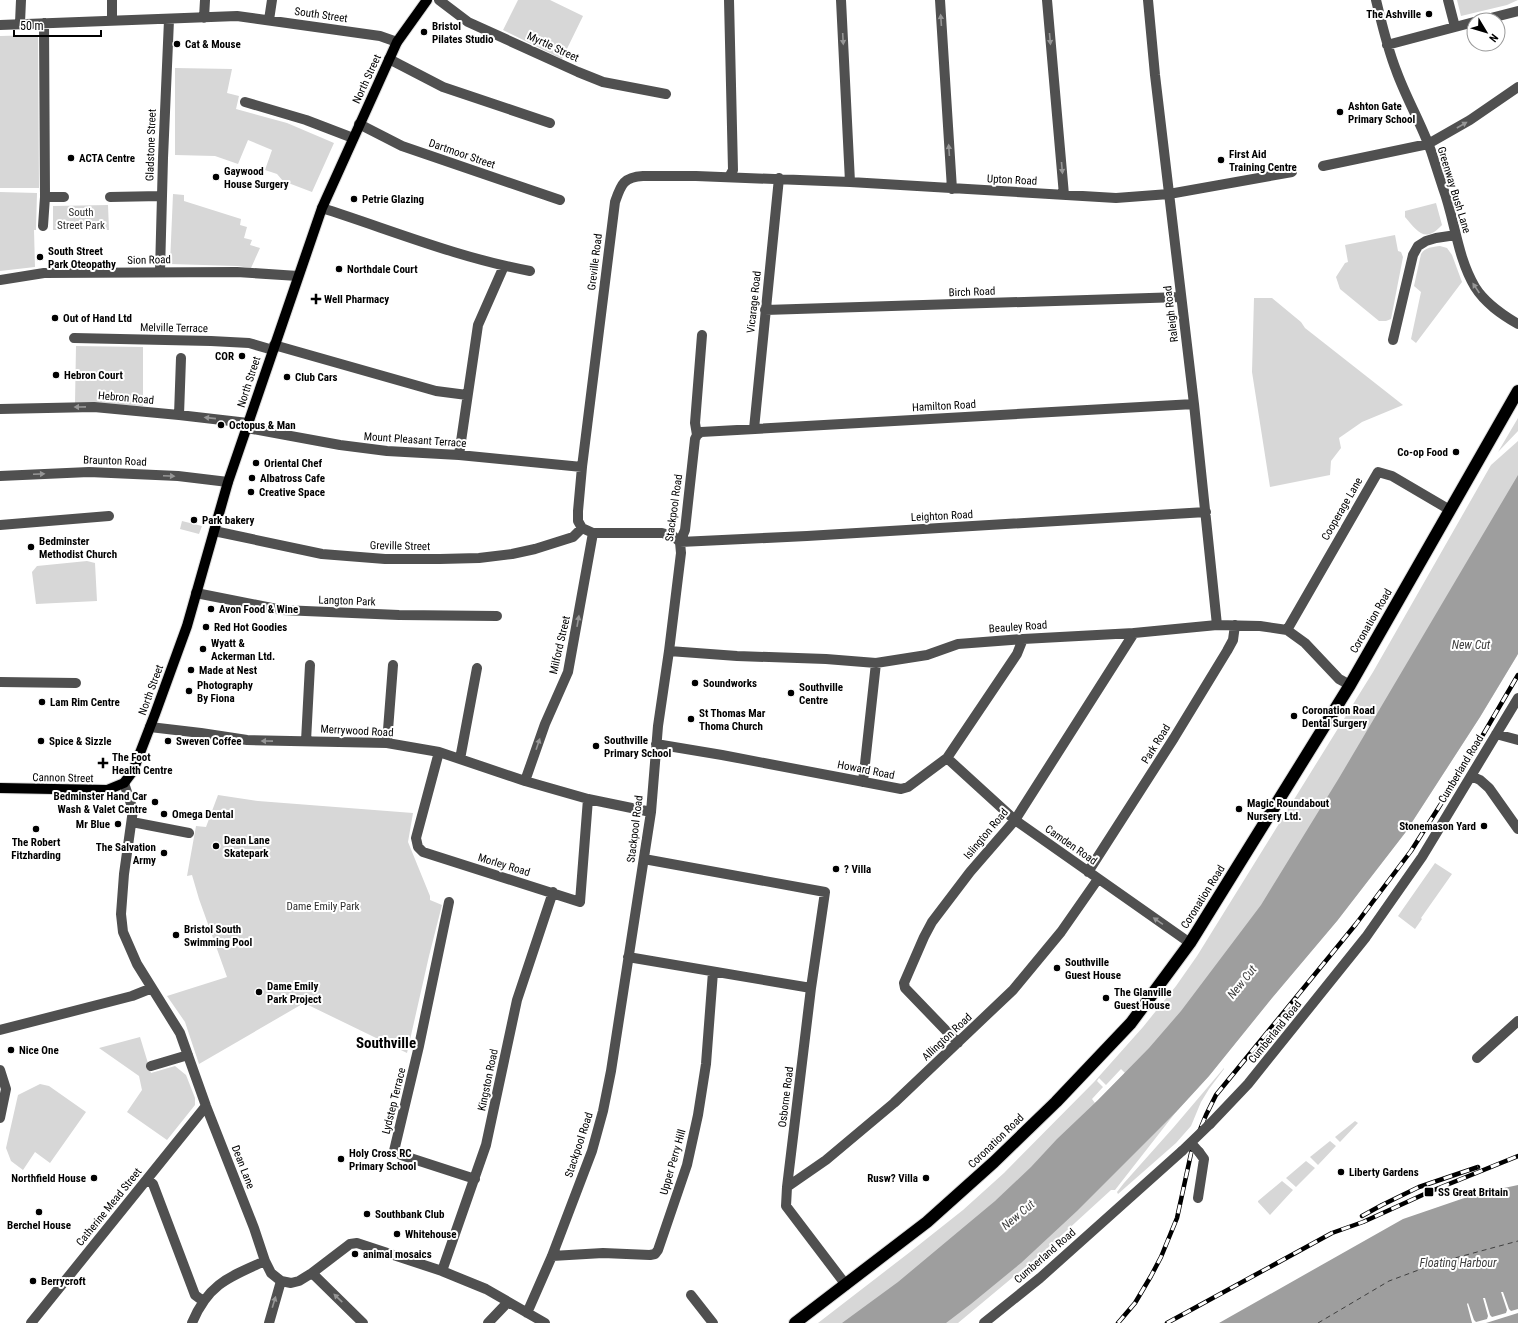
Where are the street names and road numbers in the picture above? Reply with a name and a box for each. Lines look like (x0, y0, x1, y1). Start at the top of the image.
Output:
street label: South Street (294, 5, 348, 25)
street label: Myrtle Street (525, 29, 581, 65)
street label: North Street (350, 52, 384, 106)
street label: Gladstone Street (143, 109, 159, 181)
street label: Dartmoor Street (427, 137, 497, 171)
street label: Greenway Bush Lane (1435, 145, 1473, 235)
street label: Upton Road (987, 172, 1037, 188)
street label: Greville Road (585, 233, 605, 291)
street label: Sion Road (127, 253, 171, 267)
street label: Vicarage Road (744, 270, 764, 334)
street label: Birch Road (948, 285, 996, 299)
street label: Raleigh Road (1161, 285, 1181, 343)
street label: Melville Terrace (140, 321, 208, 335)
street label: North Street (235, 355, 263, 409)
street label: Hebron Road (97, 389, 155, 407)
street label: Hamilton Road (912, 398, 976, 414)
street label: Mount Pleasant Terrace (363, 430, 467, 450)
street label: Braunton Road (83, 453, 147, 469)
street label: Stackpool Road (663, 473, 685, 543)
street label: Cooperage Lane (1319, 475, 1365, 543)
street label: Leighton Road (911, 508, 973, 524)
street label: Greville Street (370, 539, 430, 553)
street label: Coronation Road (1347, 586, 1395, 656)
street label: Langton Park (318, 594, 376, 608)
street label: Milford Street (547, 615, 573, 675)
street label: Beauley Road (988, 618, 1048, 636)
street label: North Street (136, 663, 166, 717)
street label: Park Road (1139, 722, 1173, 766)
street label: Merrywood Road (320, 723, 394, 739)
street label: Cumberland Road (1436, 733, 1486, 805)
street label: Howard Road (836, 758, 896, 782)
street label: Cannon Street (32, 771, 94, 785)
street label: Stackpool Road (624, 795, 646, 863)
street label: Islington Road (961, 806, 1011, 862)
street label: Camden Road (1043, 822, 1099, 868)
street label: Morley Road (476, 851, 532, 879)
street label: Coronation Road (1178, 863, 1228, 931)
street label: Cumberland Road (1246, 998, 1304, 1066)
street label: Allington Road (919, 1011, 975, 1063)
street label: Kingston Road (475, 1048, 501, 1112)
street label: Lydstep Terrace (379, 1066, 409, 1136)
street label: Osborne Road (776, 1066, 796, 1128)
street label: Stackpool Road (562, 1111, 596, 1179)
street label: Coronation Road (965, 1111, 1027, 1171)
street label: Upper Perry Hill (657, 1128, 689, 1196)
street label: Dean Lane (229, 1143, 257, 1191)
street label: Catherine Mead Street (74, 1165, 144, 1249)
street label: Cumberland Road (1012, 1226, 1078, 1286)

